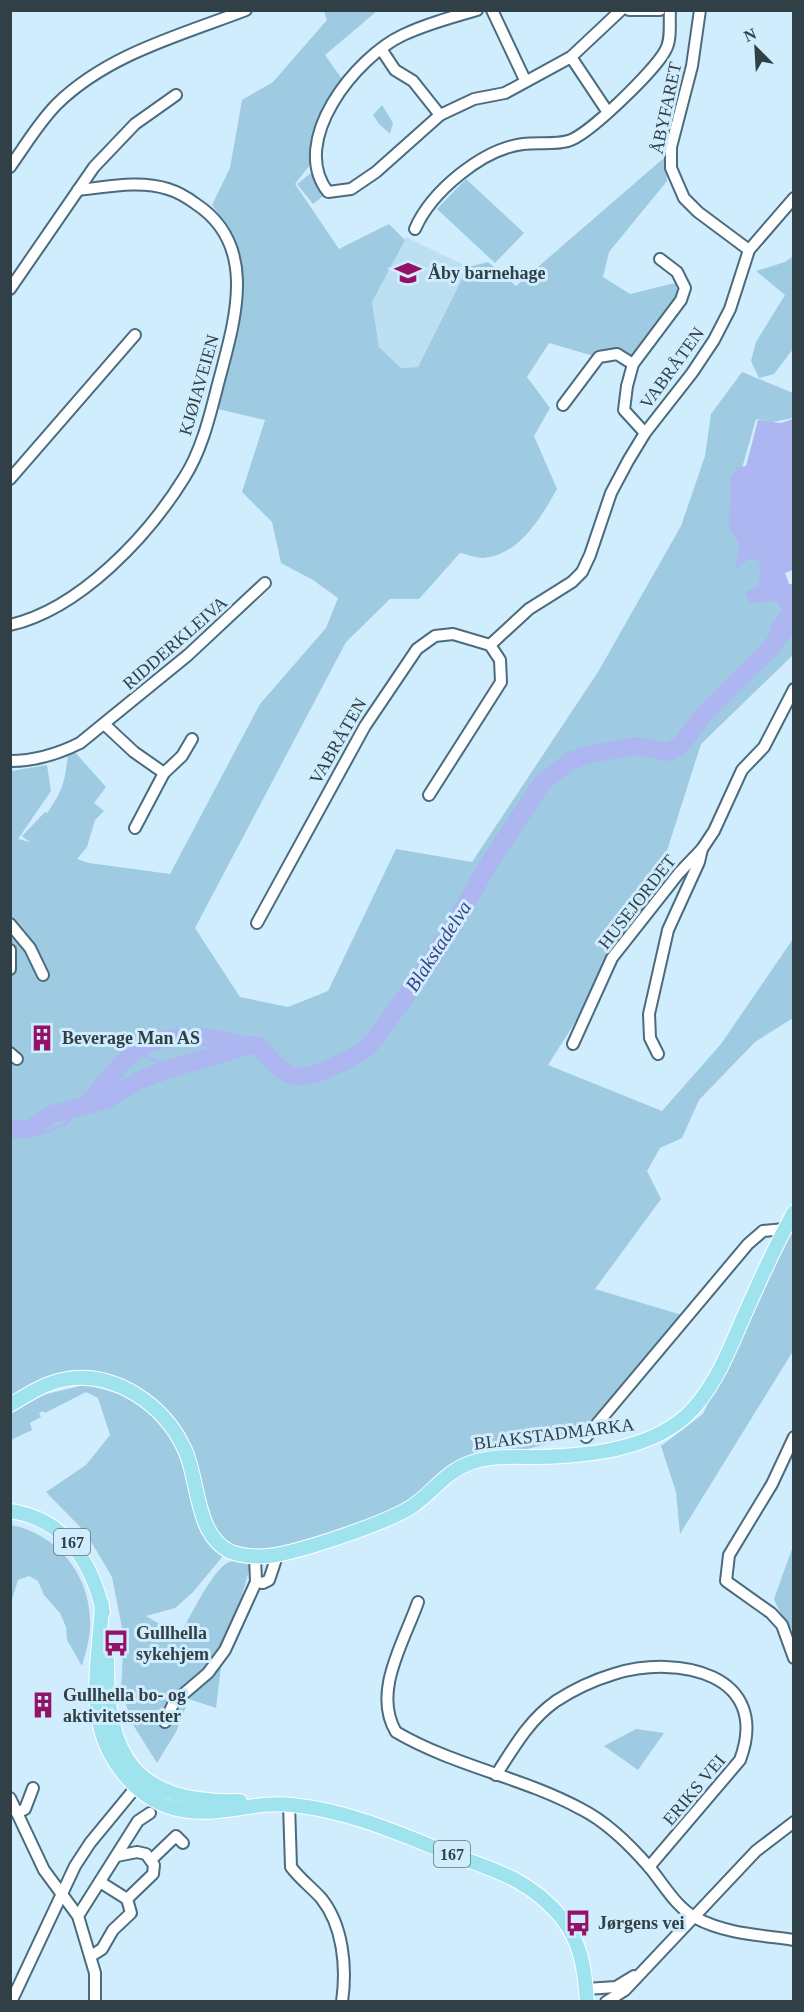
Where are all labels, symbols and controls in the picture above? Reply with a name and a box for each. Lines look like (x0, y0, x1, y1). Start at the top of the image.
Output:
north arrow (726, 18, 786, 78)
text: N (741, 24, 759, 45)
street label: ÅBYFARET (646, 60, 686, 156)
school or university icon: Åby barnehage (393, 258, 423, 288)
place label: Åby barnehage (428, 263, 546, 283)
street label: VABRÅTEN (636, 323, 708, 413)
street label: KJØIAVEIEN (175, 332, 223, 438)
street label: RIDDERKLEIVA (119, 592, 231, 694)
street label: VABRÅTEN (305, 695, 371, 787)
street label: HUSEJORDET (594, 851, 680, 953)
water label: Blakstadelva (401, 897, 475, 995)
building icon: Beverage Man AS (27, 1023, 57, 1053)
place label: Beverage Man AS (62, 1028, 200, 1048)
street label: BLAKSTADMARKA (473, 1414, 635, 1454)
road number: 167 (54, 1529, 90, 1555)
place label: Gullhella sykehjem (136, 1623, 209, 1664)
bus stop icon: Gullhella sykehjem (101, 1628, 131, 1658)
place label: Gullhella bo- og aktivitetssenter (63, 1685, 186, 1726)
building icon: Gullhella bo- og aktivitetssenter (28, 1690, 58, 1720)
street label: ERIKS VEI (659, 1751, 729, 1829)
road number: 167 (434, 1841, 470, 1867)
bus stop icon: Jørgens vei (563, 1908, 593, 1938)
place label: Jørgens vei (598, 1913, 684, 1933)

